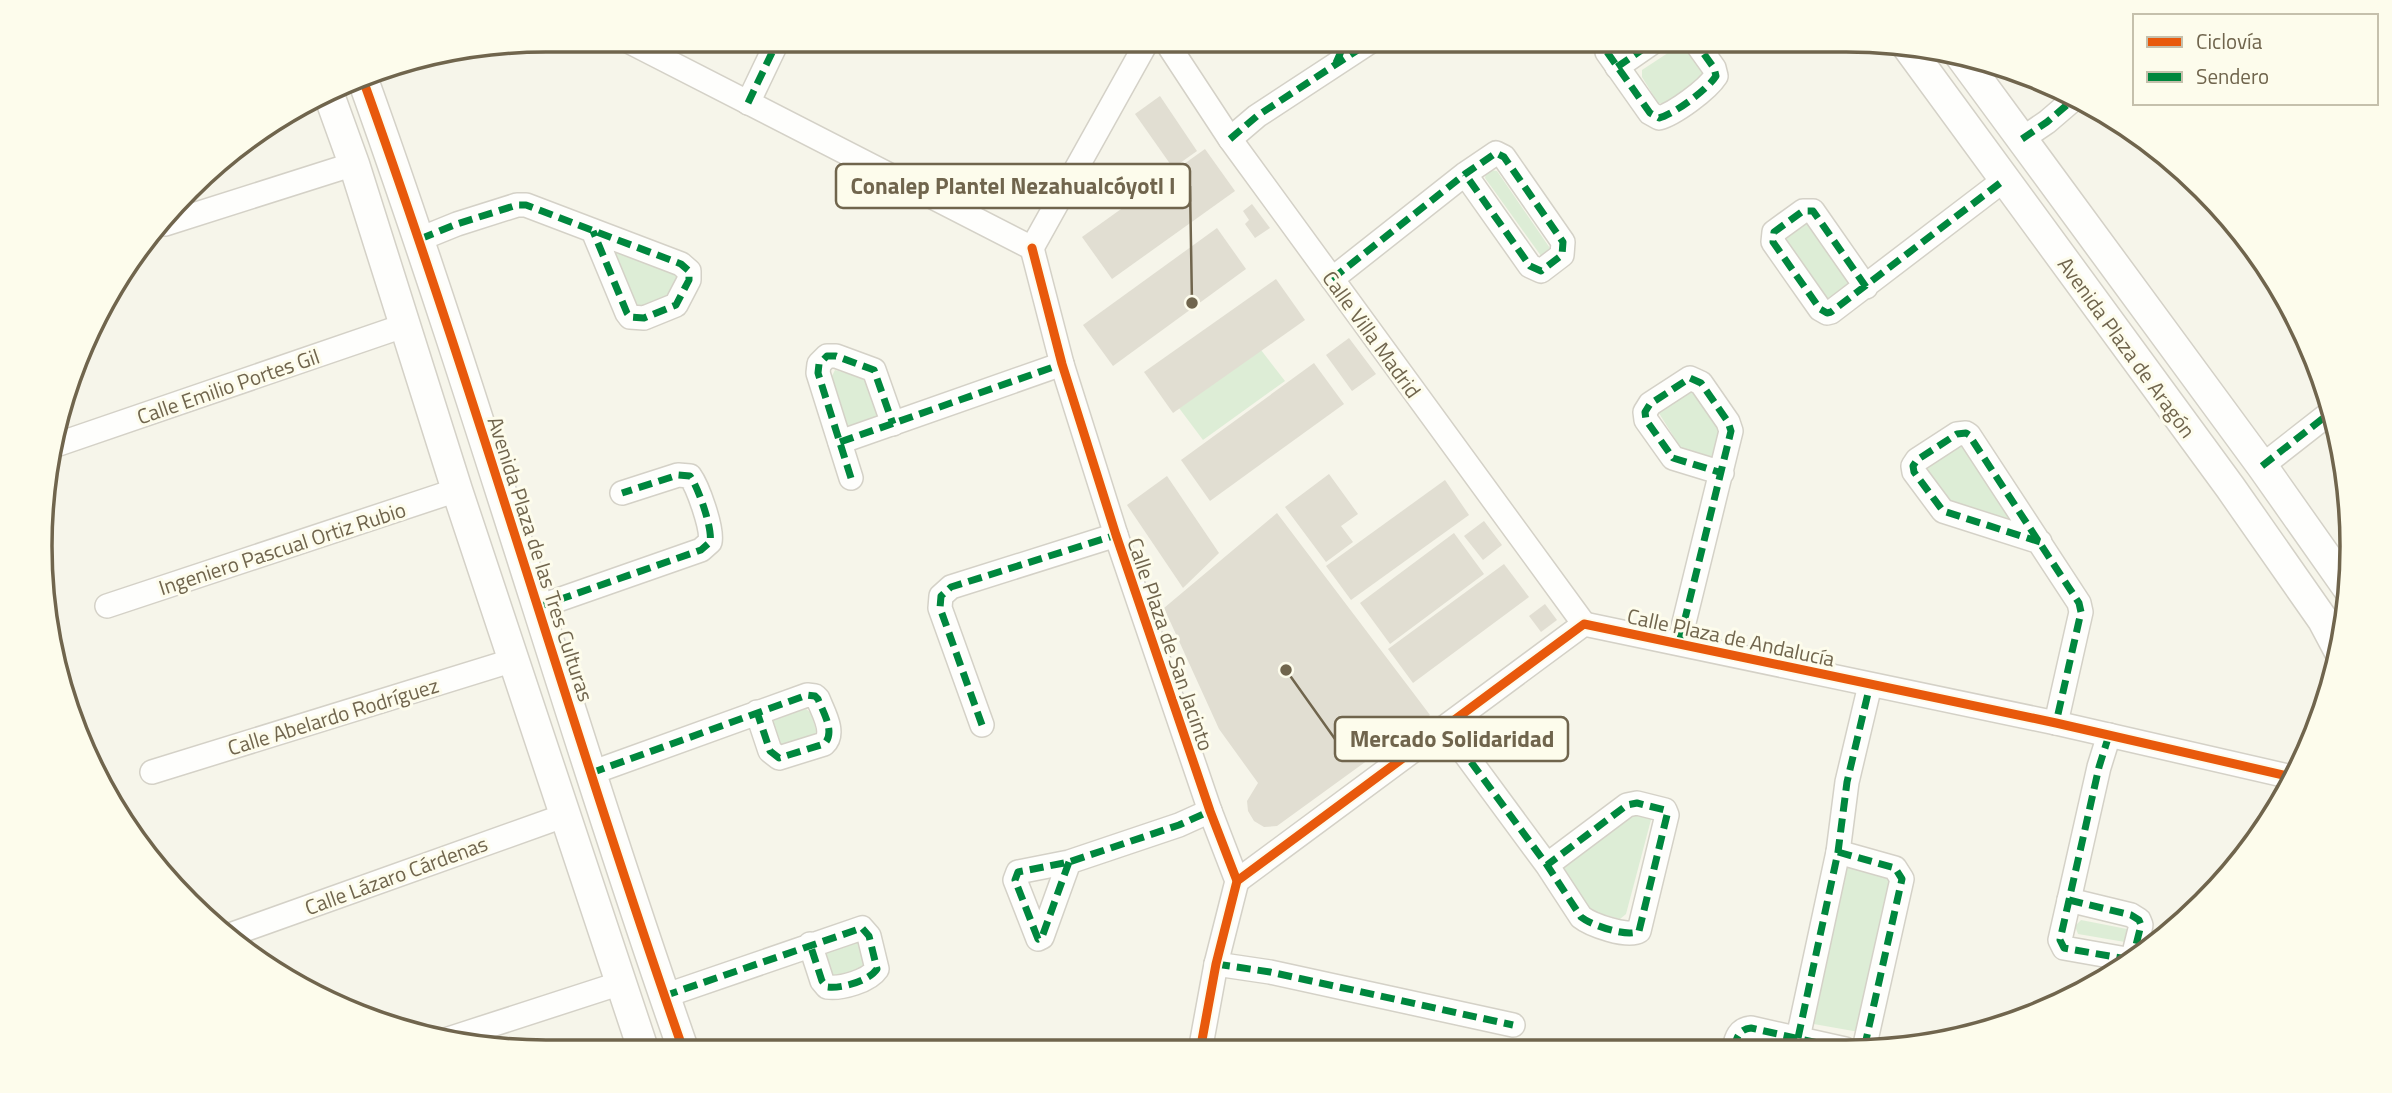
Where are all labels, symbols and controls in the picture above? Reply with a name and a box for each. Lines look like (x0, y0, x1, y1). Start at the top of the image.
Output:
legend (2133, 14, 2378, 105)
text: Ciclovía (2196, 25, 2263, 57)
text: Sendero (2196, 60, 2269, 92)
callout: Conalep Plantel Nezahualcóyotl I (836, 164, 1190, 208)
text: Conalep Plantel Nezahualcóyotl I (850, 168, 1176, 203)
street label: Avenida Plaza de Aragón (2050, 250, 2204, 444)
street label: Calle Villa Madrid (1315, 264, 1429, 404)
street label: Calle Emilio Portes Gil (132, 340, 324, 432)
street label: Avenida Plaza de las Tres Culturas (480, 412, 602, 706)
street label: Ingeniero Pascual Ortiz Rubio (154, 493, 410, 603)
street label: Calle Plaza de San Jacinto (1119, 533, 1223, 755)
street label: Calle Plaza de Andalucía (1624, 599, 1838, 675)
street label: Calle Abelardo Rodríguez (224, 669, 442, 763)
callout: Mercado Solidaridad (1335, 717, 1568, 761)
text: Mercado Solidaridad (1350, 721, 1554, 756)
street label: Calle Lázaro Cárdenas (300, 827, 492, 923)

